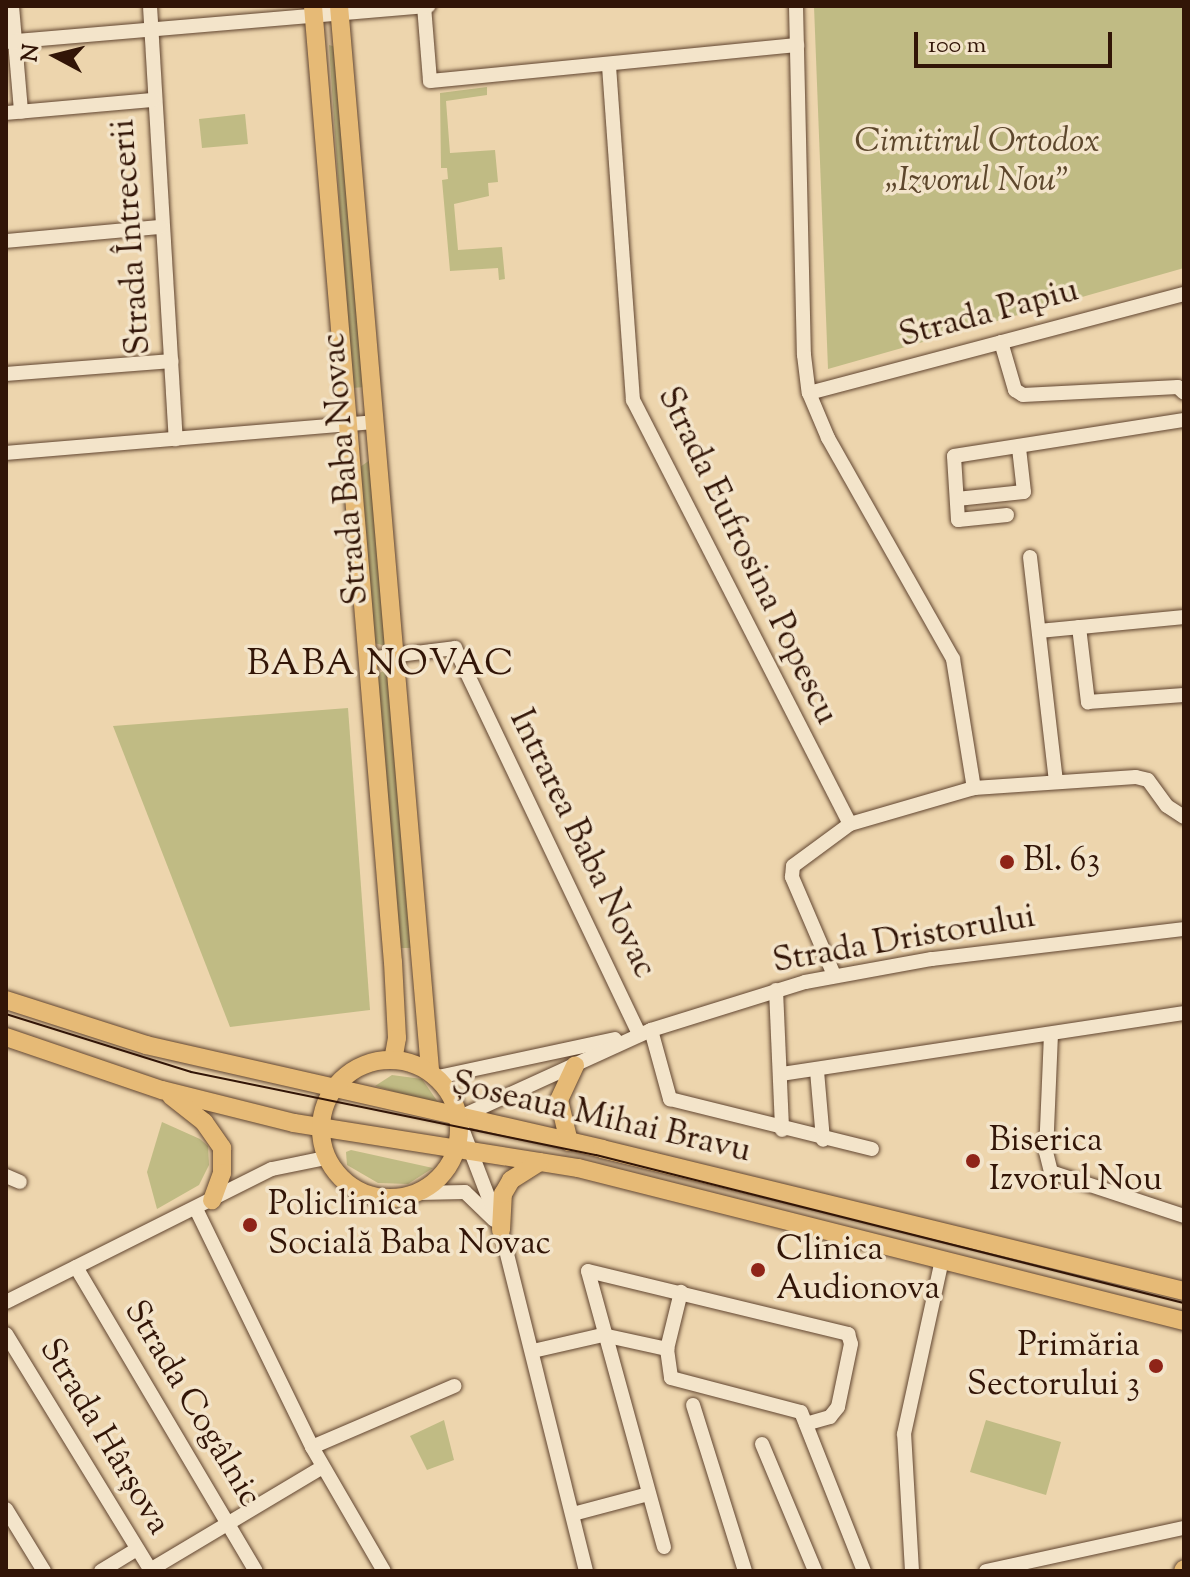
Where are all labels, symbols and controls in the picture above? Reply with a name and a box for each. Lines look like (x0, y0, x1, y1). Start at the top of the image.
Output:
north arrow (16, 16, 96, 96)
scale bar (918, 16, 1116, 66)
text: 100 m (928, 29, 986, 63)
text: N (15, 42, 49, 64)
street label: Strada Întrecerii (103, 118, 161, 356)
park label: Cimitirul Ortodox „Izvorul Nou” (854, 122, 1100, 202)
street label: Strada Papiu (895, 270, 1083, 358)
street label: Strada Baba Novac (314, 331, 378, 607)
street label: Strada Eufrosina Popescu (648, 381, 846, 731)
district label: BABA NOVAC (247, 644, 515, 688)
street label: Intrarea Baba Novac (499, 703, 665, 985)
place label: Bl. 63 (1023, 842, 1100, 882)
marker: Bl. 63 (998, 853, 1016, 871)
street label: Strada Dristorului (770, 897, 1038, 983)
street label: Șoseaua Mihai Bravu (447, 1064, 755, 1172)
place label: Biserica Izvorul Nou (989, 1121, 1162, 1200)
marker: Biserica Izvorul Nou (964, 1152, 982, 1170)
place label: Policlinica Socială Baba Novac (268, 1185, 551, 1264)
marker: Policlinica Socială Baba Novac (239, 1214, 261, 1236)
place label: Clinica Audionova (776, 1230, 940, 1310)
marker: Clinica Audionova (747, 1259, 769, 1281)
street label: Strada Cogâlnic (114, 1293, 270, 1515)
place label: Primăria Sectorului 3 (967, 1326, 1140, 1406)
street label: Strada Hârșova (30, 1332, 178, 1542)
marker: Primăria Sectorului 3 (1147, 1357, 1165, 1375)

